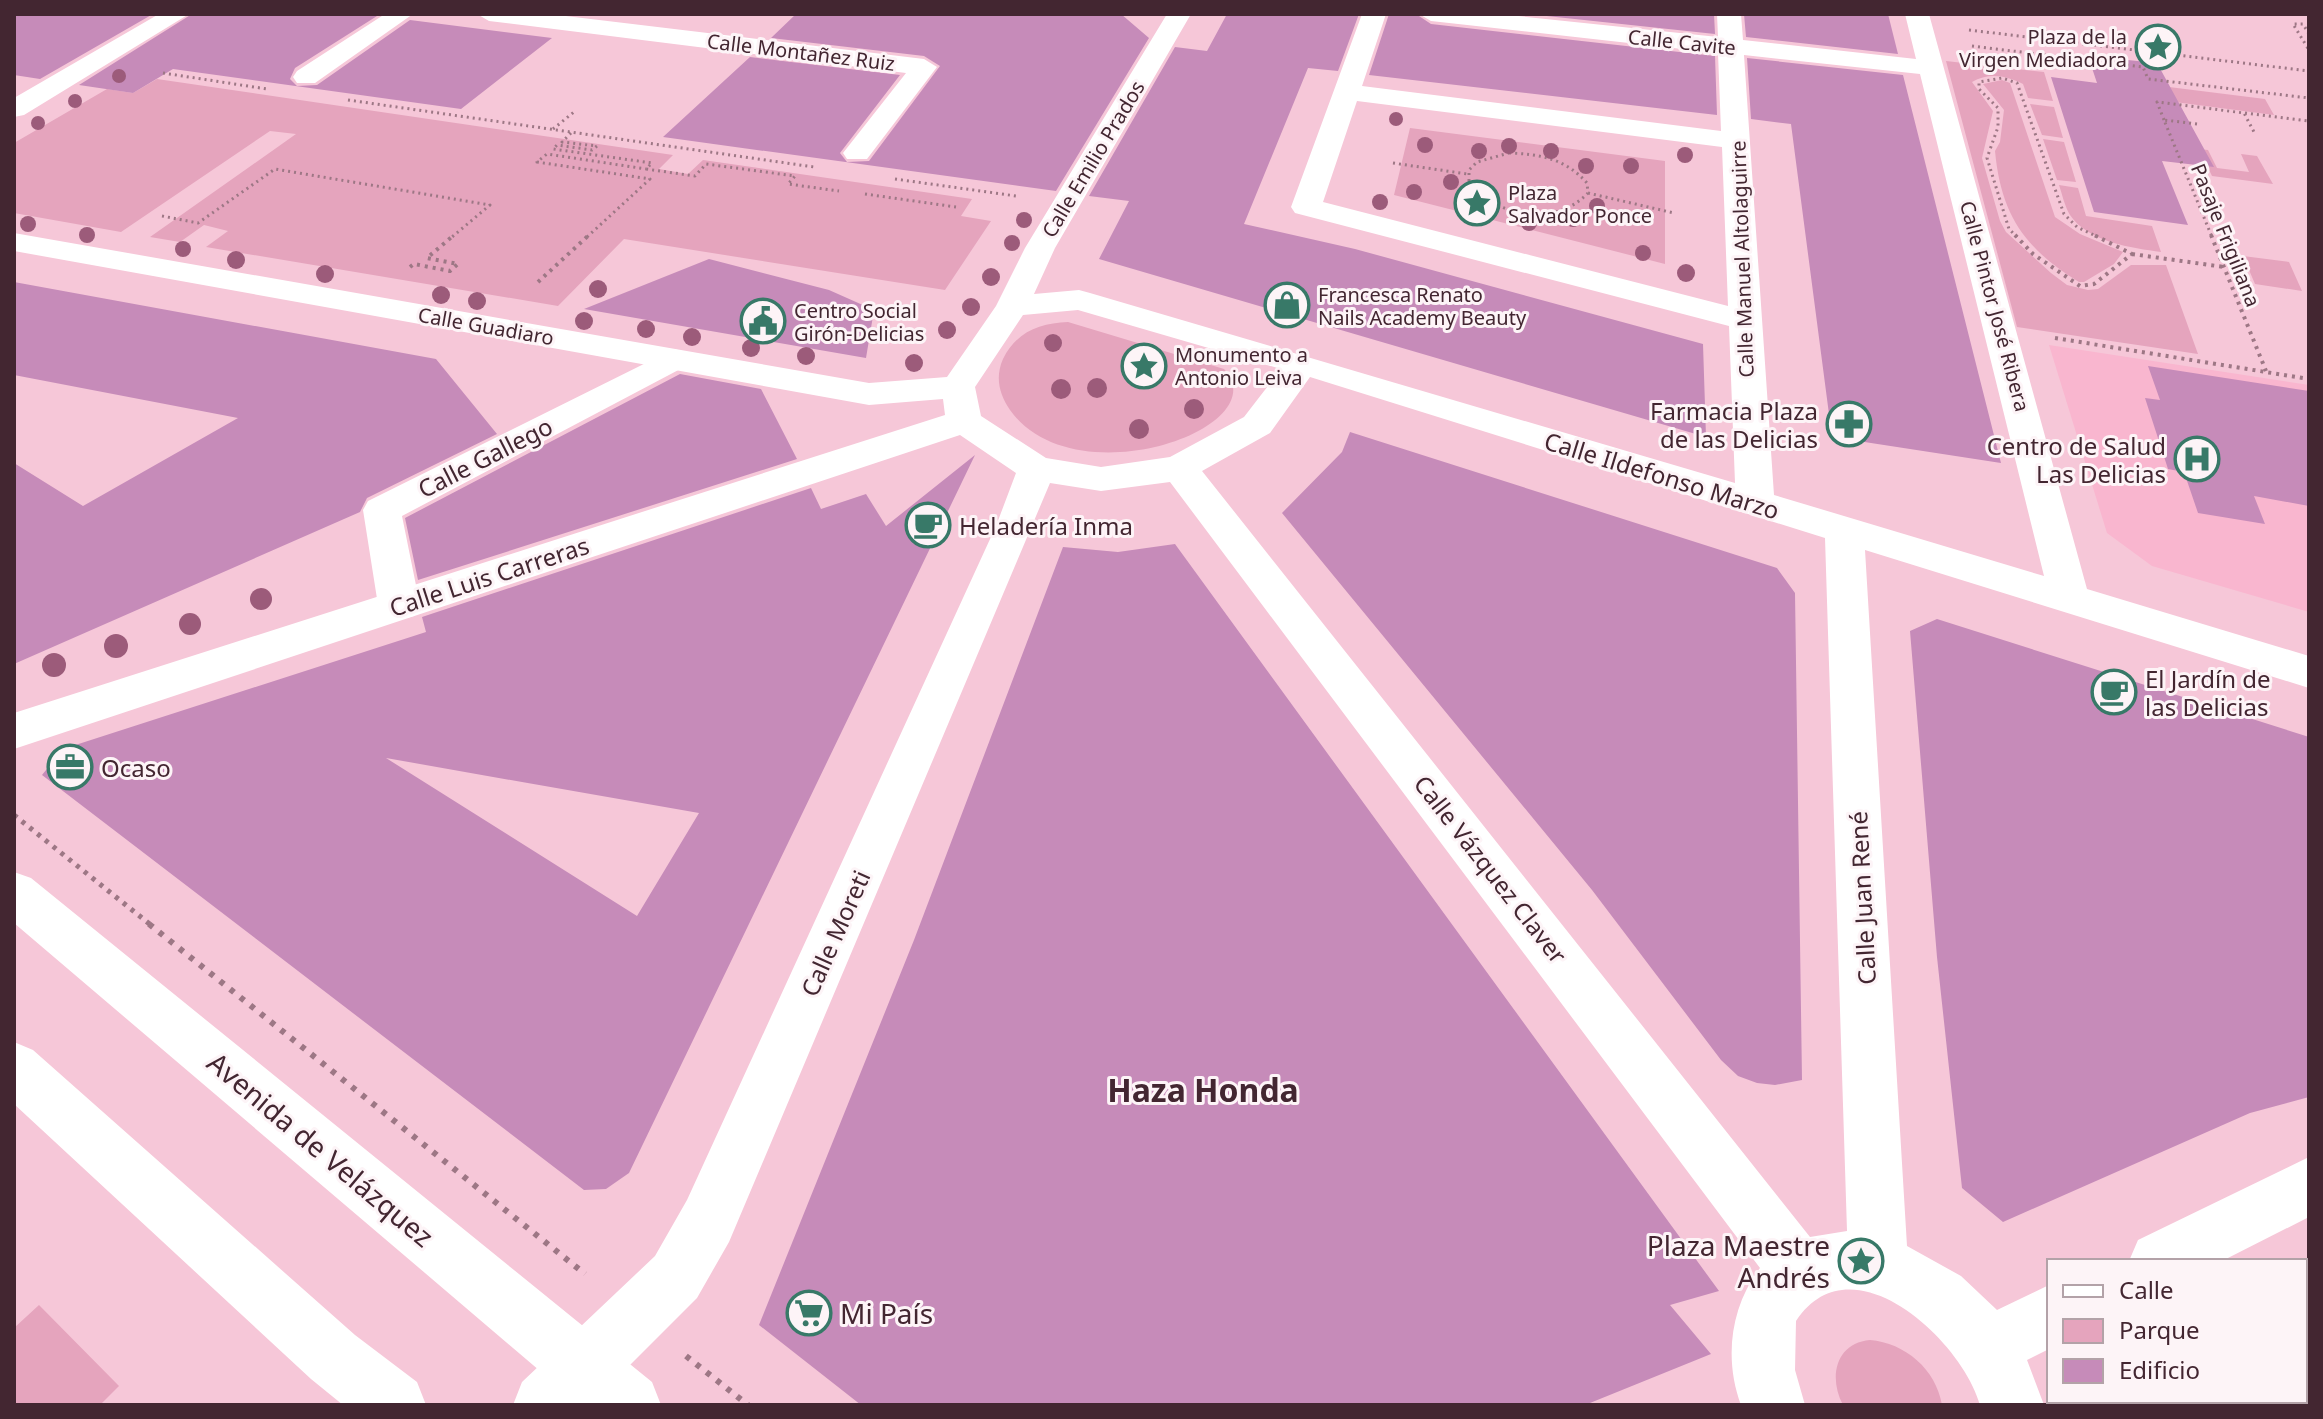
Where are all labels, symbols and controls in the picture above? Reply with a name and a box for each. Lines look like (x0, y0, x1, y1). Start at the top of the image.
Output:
street label: Calle Cavite (1627, 23, 1737, 61)
place label: Plaza de la Virgen Mediadora (1959, 23, 2127, 73)
place icon: Plaza de la Virgen Mediadora (2134, 23, 2182, 71)
street label: Calle Montañez Ruiz (706, 27, 896, 77)
street label: Calle Emilio Prados (1035, 76, 1151, 242)
street label: Calle Manuel Altolaguirre (1724, 140, 1760, 378)
street label: Pasaje Frigiliana (2185, 159, 2267, 311)
place icon: Plaza Salvador Ponce (1453, 179, 1501, 227)
place label: Plaza Salvador Ponce (1508, 179, 1652, 229)
street label: Calle Pintor José Ribera (1954, 198, 2036, 414)
shop icon: Francesca Renato Nails Academy Beauty (1263, 281, 1311, 329)
place label: Francesca Renato Nails Academy Beauty (1318, 281, 1527, 331)
public building icon: Centro Social Girón-Delicias (739, 297, 787, 345)
place label: Centro Social Girón-Delicias (794, 297, 924, 347)
street label: Calle Guadiaro (416, 301, 556, 351)
place label: Monumento a Antonio Leiva (1175, 341, 1308, 391)
place icon: Monumento a Antonio Leiva (1120, 342, 1168, 390)
place label: Farmacia Plaza de las Delicias (1650, 394, 1818, 455)
pharmacy icon: Farmacia Plaza de las Delicias (1825, 400, 1873, 448)
street label: Calle Gallego (412, 409, 558, 505)
street label: Calle Ildefonso Marzo (1540, 424, 1784, 526)
place label: Centro de Salud Las Delicias (1987, 429, 2166, 490)
hospital icon: Centro de Salud Las Delicias (2173, 435, 2221, 483)
cafe icon: Heladería Inma (904, 501, 952, 549)
place label: Heladería Inma (959, 509, 1133, 542)
street label: Calle Luis Carreras (385, 528, 593, 624)
place label: El Jardín de las Delicias (2145, 662, 2271, 723)
cafe icon: El Jardín de las Delicias (2090, 668, 2138, 716)
office icon: Ocaso (46, 743, 94, 791)
place label: Ocaso (101, 751, 171, 784)
street label: Calle Vázquez Claver (1407, 768, 1575, 970)
street label: Calle Juan René (1841, 810, 1883, 986)
street label: Calle Moreti (792, 865, 878, 1001)
street label: Avenida de Velázquez (200, 1043, 442, 1255)
district label: Haza Honda (1107, 1068, 1299, 1111)
place label: Plaza Maestre Andrés (1647, 1226, 1830, 1296)
place icon: Plaza Maestre Andrés (1837, 1237, 1885, 1285)
legend (2047, 1259, 2307, 1403)
text: Calle (2119, 1273, 2174, 1306)
supermarket icon: Mi País (785, 1289, 833, 1337)
place label: Mi País (840, 1294, 933, 1332)
text: Parque (2119, 1313, 2200, 1346)
text: Edificio (2119, 1353, 2200, 1386)

